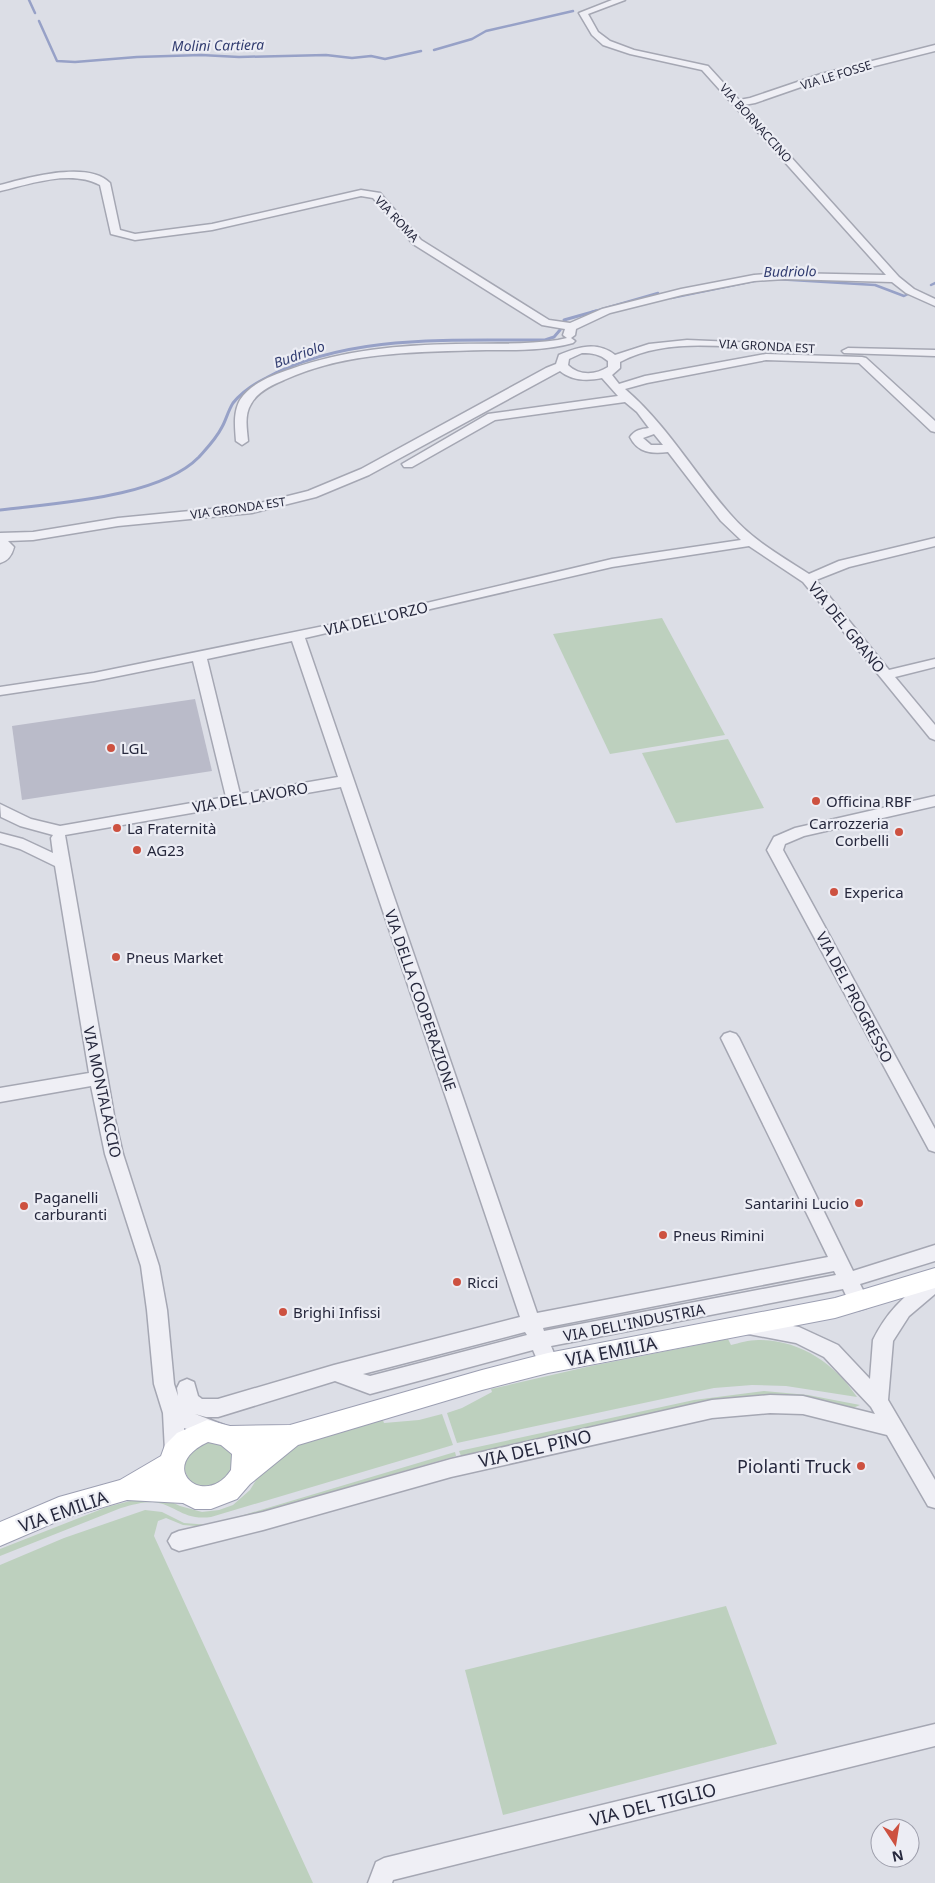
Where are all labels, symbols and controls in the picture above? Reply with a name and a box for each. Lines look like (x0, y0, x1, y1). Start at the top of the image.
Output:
water label: Molini Cartiera (172, 35, 264, 55)
street label: VIA LE FOSSE (798, 56, 874, 94)
street label: VIA BORNACCINO (716, 80, 796, 166)
street label: VIA ROMA (371, 192, 423, 246)
water label: Budriolo (763, 261, 817, 281)
street label: VIA GRONDA EST (719, 335, 816, 357)
water label: Budriolo (271, 336, 327, 372)
street label: VIA GRONDA EST (189, 493, 287, 523)
street label: VIA DEL GRANO (804, 577, 890, 677)
street label: VIA DELL'ORZO (322, 596, 430, 640)
place label: LGL (121, 738, 147, 758)
marker: LGL (105, 742, 117, 754)
street label: VIA DEL LAVORO (191, 777, 309, 817)
place label: Officina RBF (826, 791, 912, 811)
marker: Officina RBF (810, 795, 822, 807)
place label: Carrozzeria Corbelli (809, 813, 889, 850)
place label: La Fraternità (127, 818, 216, 838)
marker: La Fraternità (111, 822, 123, 834)
marker: Carrozzeria Corbelli (893, 826, 905, 838)
place label: AG23 (147, 840, 184, 860)
marker: AG23 (131, 844, 143, 856)
place label: Experica (844, 882, 904, 902)
marker: Experica (828, 886, 840, 898)
street label: VIA DELLA COOPERAZIONE (381, 907, 461, 1093)
street label: VIA DEL PROGRESSO (812, 928, 898, 1066)
place label: Pneus Market (126, 947, 224, 967)
marker: Pneus Market (110, 951, 122, 963)
street label: VIA MONTALACCIO (79, 1024, 127, 1160)
place label: Paganelli carburanti (34, 1187, 107, 1224)
place label: Santarini Lucio (745, 1193, 849, 1213)
marker: Santarini Lucio (853, 1197, 865, 1209)
marker: Paganelli carburanti (18, 1200, 30, 1212)
place label: Pneus Rimini (673, 1225, 764, 1245)
marker: Pneus Rimini (657, 1229, 669, 1241)
place label: Ricci (467, 1272, 498, 1292)
marker: Ricci (451, 1276, 463, 1288)
street label: VIA DELL'INDUSTRIA (562, 1298, 707, 1346)
place label: Brighi Infissi (293, 1302, 381, 1322)
marker: Brighi Infissi (277, 1306, 289, 1318)
street label: VIA EMILIA (563, 1330, 659, 1372)
street label: VIA DEL PINO (476, 1423, 594, 1473)
place label: Piolanti Truck (737, 1454, 851, 1478)
marker: Piolanti Truck (855, 1460, 867, 1472)
street label: VIA EMILIA (15, 1484, 111, 1537)
street label: VIA DEL TIGLIO (587, 1777, 719, 1831)
north arrow (870, 1818, 920, 1868)
text: N (890, 1846, 905, 1867)

